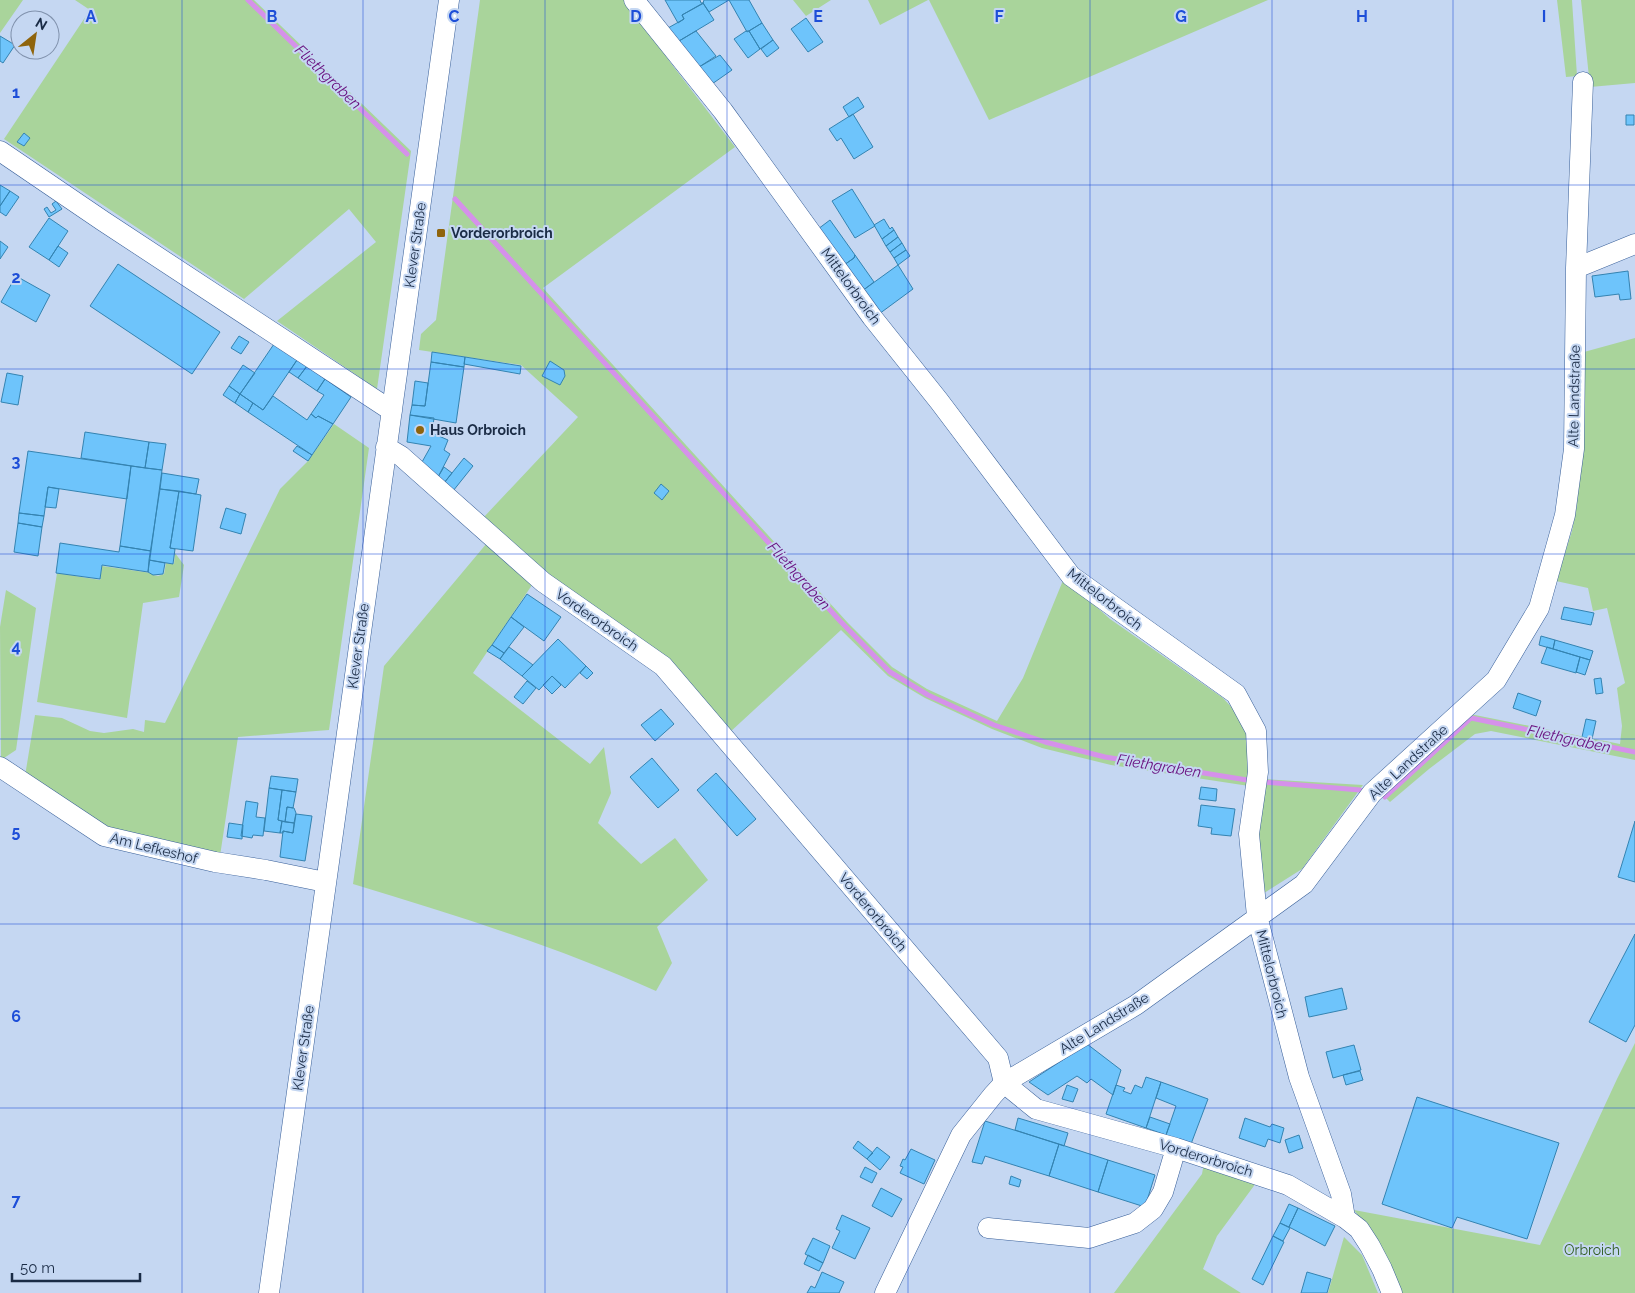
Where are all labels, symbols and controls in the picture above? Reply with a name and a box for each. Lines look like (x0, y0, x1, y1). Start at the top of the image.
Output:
text: A (86, 7, 97, 26)
text: B (267, 7, 278, 26)
text: C (449, 7, 460, 26)
text: D (630, 7, 642, 26)
text: E (813, 7, 823, 26)
text: F (994, 7, 1004, 26)
text: G (1175, 7, 1187, 26)
text: H (1356, 7, 1368, 26)
text: I (1542, 7, 1546, 26)
north arrow (10, 10, 60, 60)
text: N (33, 14, 50, 33)
water label: Fliethgraben (291, 41, 365, 113)
text: 1 (12, 83, 20, 102)
street label: Klever Straße (401, 201, 429, 289)
place label: Vorderorbroich (451, 225, 553, 241)
marker: Vorderorbroich (435, 227, 447, 239)
street label: Mittelorbroich (818, 245, 884, 327)
text: 2 (11, 268, 21, 287)
street label: Alte Landstraße (1565, 345, 1583, 447)
place label: Haus Orbroich (430, 422, 526, 438)
marker: Haus Orbroich (414, 424, 426, 436)
text: 3 (12, 452, 21, 471)
water label: Fliethgraben (764, 538, 834, 614)
street label: Mittelorbroich (1064, 565, 1146, 633)
street label: Vorderorbroich (553, 586, 641, 654)
street label: Klever Straße (344, 602, 372, 690)
text: 4 (11, 637, 21, 656)
street label: Alte Landstraße (1365, 721, 1451, 803)
water label: Fliethgraben (1526, 721, 1612, 757)
water label: Fliethgraben (1116, 750, 1202, 782)
text: 5 (12, 822, 21, 841)
street label: Am Lefkeshof (109, 829, 201, 867)
street label: Vorderorbroich (836, 870, 910, 954)
street label: Mittelorbroich (1253, 928, 1291, 1020)
street label: Alte Landstraße (1056, 989, 1152, 1057)
street label: Klever Straße (289, 1004, 317, 1092)
text: 6 (11, 1007, 21, 1026)
street label: Vorderorbroich (1157, 1136, 1255, 1180)
text: 7 (12, 1191, 21, 1210)
park label: Orbroich (1564, 1242, 1620, 1258)
scale bar (12, 1250, 140, 1282)
text: 50 m (20, 1259, 55, 1277)

